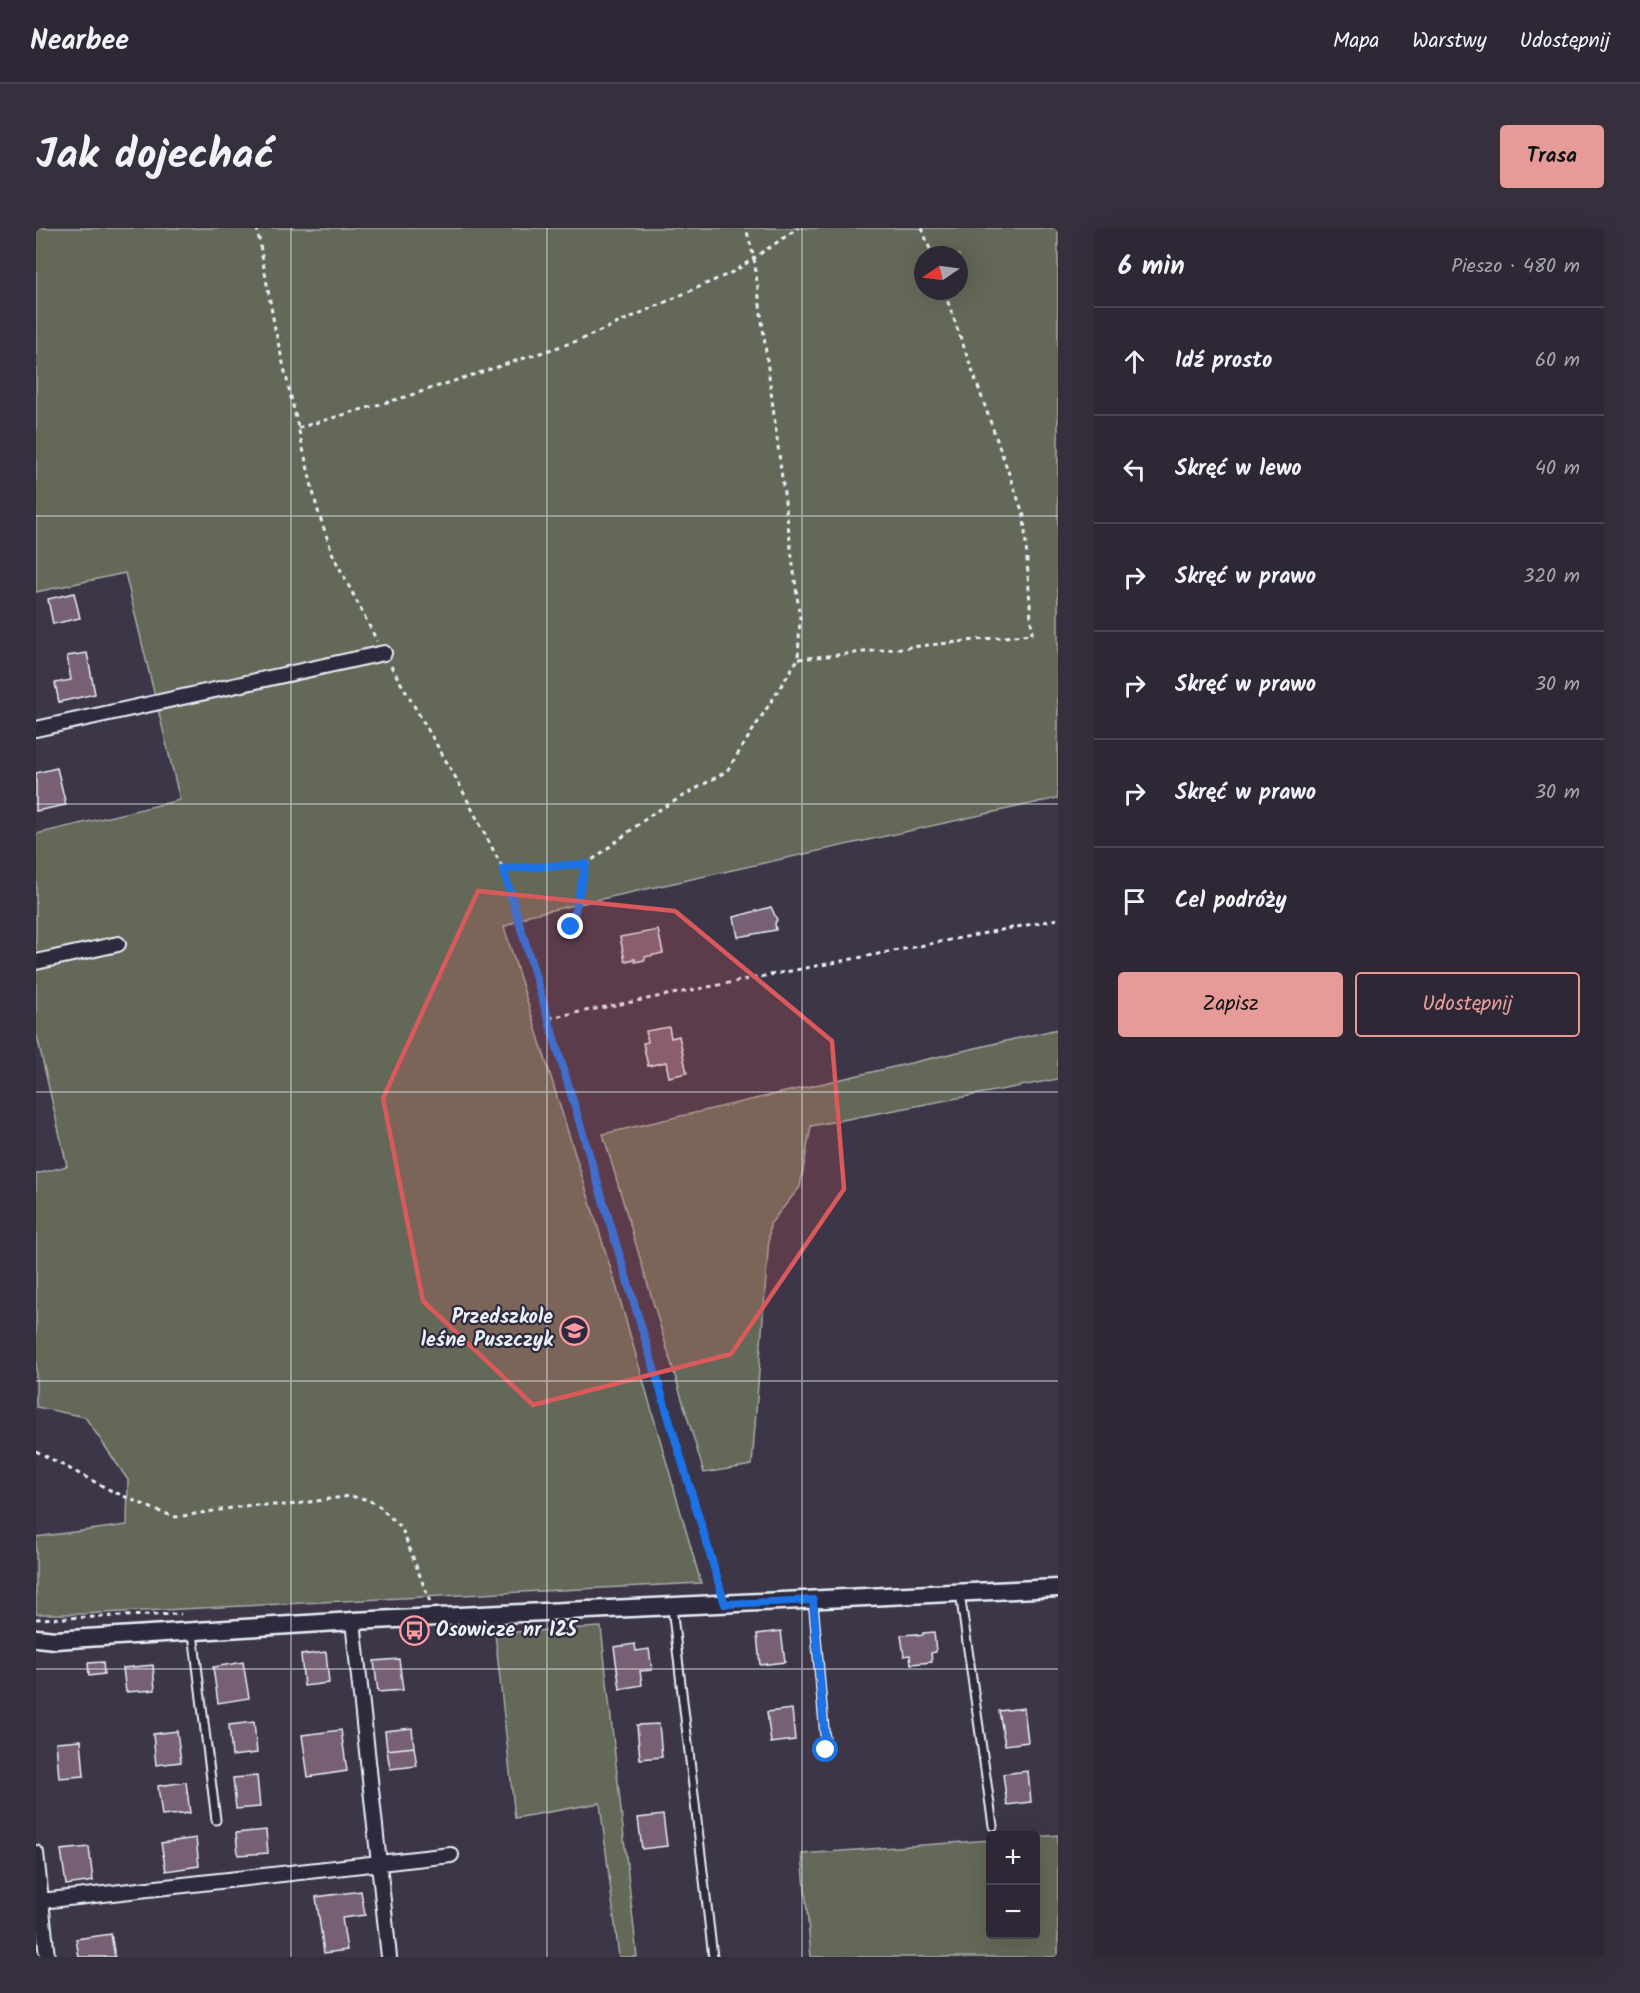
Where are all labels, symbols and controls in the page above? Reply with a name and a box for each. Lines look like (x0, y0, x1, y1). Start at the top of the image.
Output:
text: Nearbee (30, 19, 129, 64)
text: Mapa (1333, 25, 1379, 58)
text: Warstwy (1412, 25, 1487, 58)
text: Udostępnij (1520, 25, 1610, 58)
text: Jak dojechać (36, 123, 274, 190)
button: Trasa (1500, 125, 1604, 188)
north arrow (914, 246, 968, 300)
text: 6 min (1118, 246, 1185, 288)
text: Pieszo · 480 m (1451, 251, 1580, 283)
text: Idź prosto (1175, 344, 1272, 379)
icon: ahead (1118, 345, 1151, 378)
text: 60 m (1535, 345, 1580, 377)
text: Skręć w lewo (1175, 452, 1302, 487)
icon: left (1118, 453, 1151, 486)
text: 40 m (1535, 453, 1580, 485)
text: Skręć w prawo (1175, 560, 1316, 595)
icon: right (1118, 561, 1151, 594)
text: 320 m (1523, 561, 1580, 593)
text: Skręć w prawo (1175, 668, 1316, 703)
icon: right (1118, 669, 1151, 702)
text: 30 m (1535, 669, 1580, 701)
text: Skręć w prawo (1175, 776, 1316, 811)
icon: right (1118, 777, 1151, 810)
text: 30 m (1535, 777, 1580, 809)
text: Cel podróży (1175, 884, 1287, 919)
icon: arrive (1118, 885, 1151, 918)
route end (557, 913, 583, 939)
button: Zapisz (1118, 972, 1343, 1037)
button: Udostępnij (1355, 972, 1580, 1037)
place label: Przedszkole leśne Puszczyk (421, 1302, 554, 1357)
school or university icon: Przedszkole leśne Puszczyk (558, 1314, 590, 1346)
bus stop icon: Osowicze nr 125 (399, 1615, 431, 1647)
place label: Osowicze nr 125 (436, 1615, 579, 1647)
route start (812, 1736, 838, 1762)
map controls (986, 1831, 1040, 1939)
button: + (986, 1831, 1040, 1885)
button: − (986, 1885, 1040, 1939)

